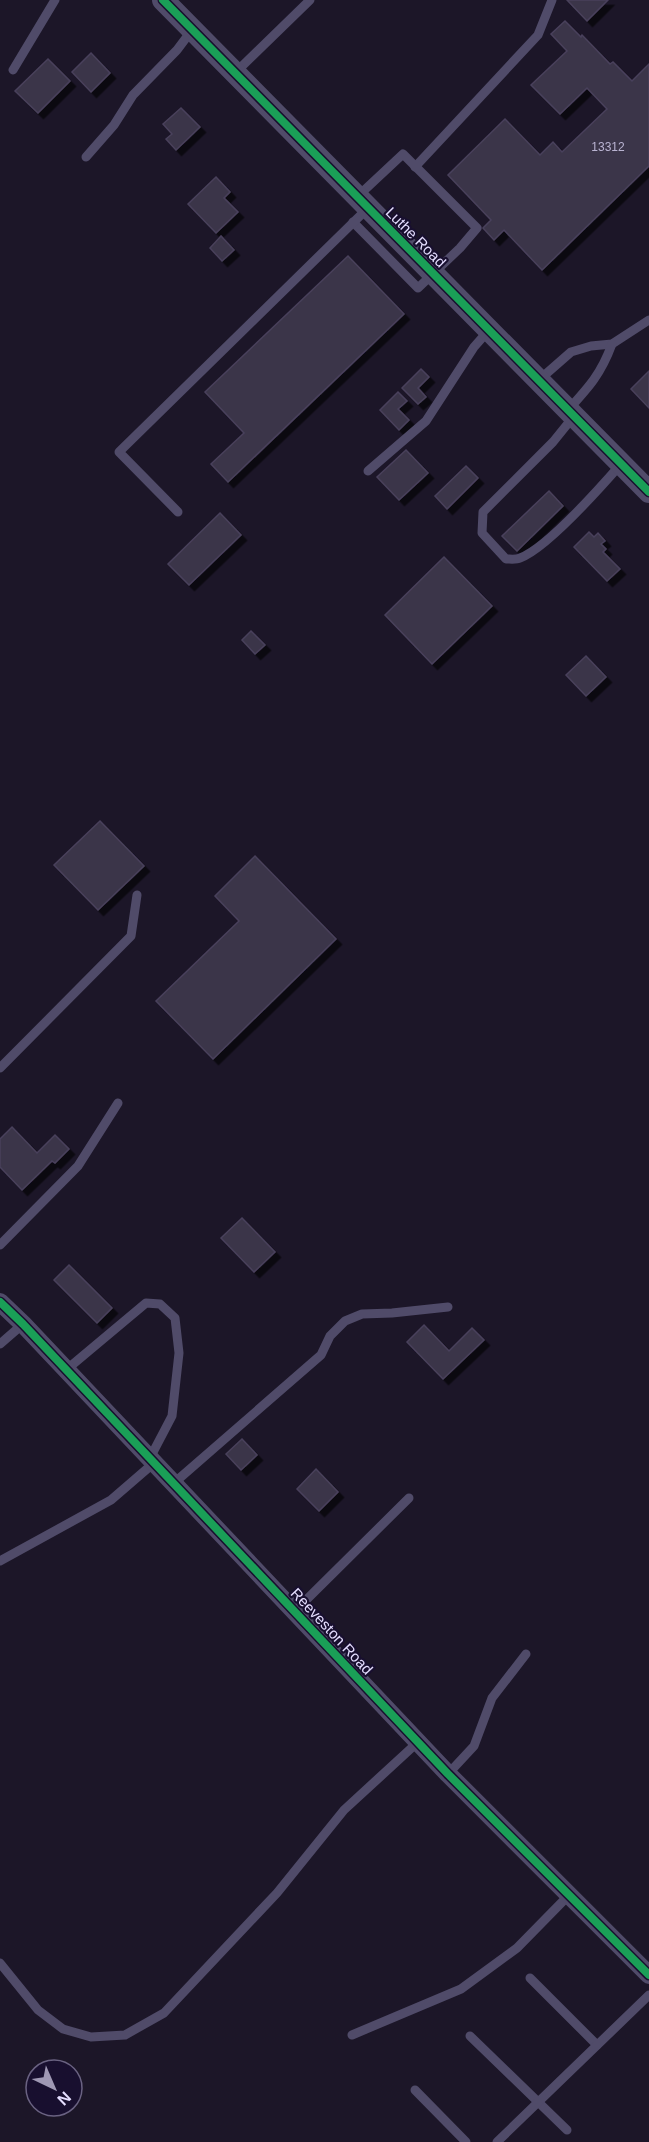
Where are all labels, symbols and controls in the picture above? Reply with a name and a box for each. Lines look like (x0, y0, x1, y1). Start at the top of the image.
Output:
house number: 13312 (591, 140, 625, 154)
street label: Luthe Road (383, 204, 449, 270)
street label: Reeveston Road (288, 1584, 376, 1678)
north arrow (24, 2058, 84, 2118)
text: N (54, 2088, 74, 2109)

